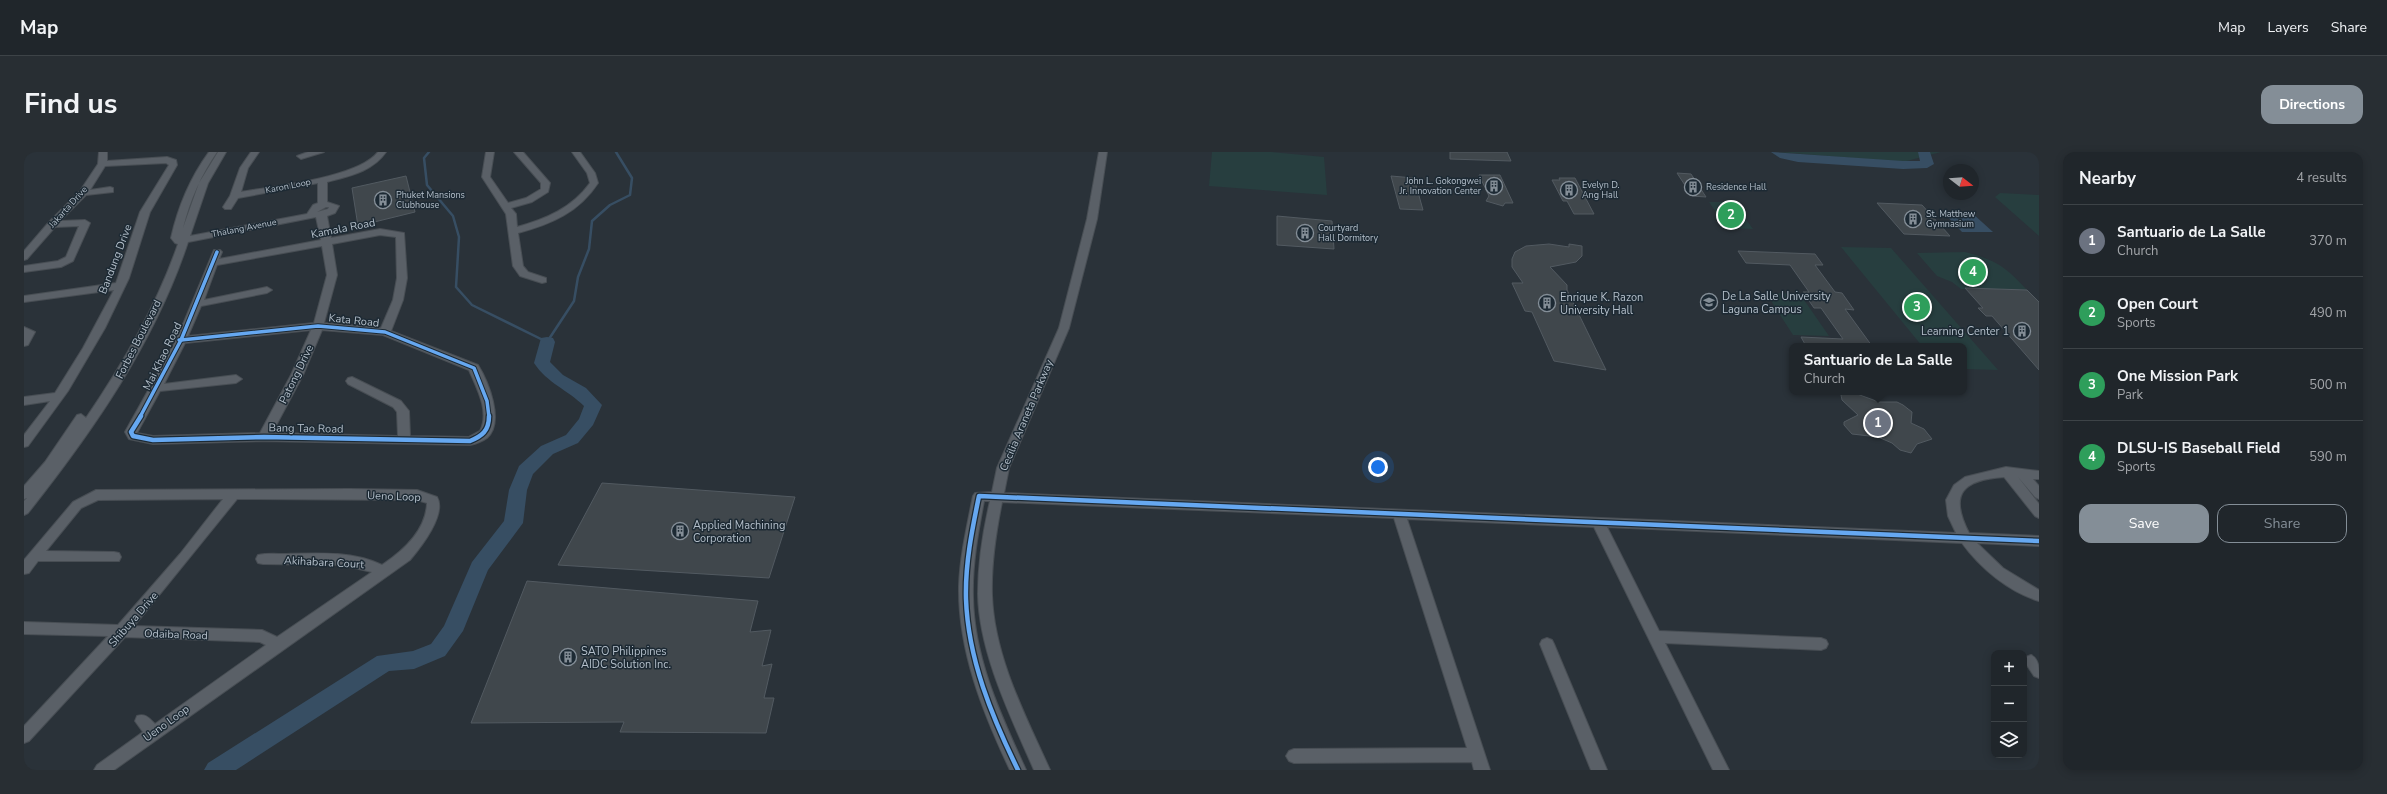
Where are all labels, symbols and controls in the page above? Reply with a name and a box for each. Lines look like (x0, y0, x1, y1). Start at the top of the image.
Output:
text: Map (20, 15, 58, 41)
text: Map (2218, 18, 2245, 37)
text: Layers (2267, 18, 2309, 37)
text: Share (2331, 18, 2367, 37)
text: Find us (24, 85, 118, 123)
button: Directions (2261, 85, 2363, 124)
north arrow (1943, 164, 1979, 200)
text: Nearby (2079, 167, 2136, 190)
text: 4 results (2296, 169, 2347, 187)
place label: John L. Gokongwei Jr. Innovation Center (1398, 175, 1482, 197)
street label: Karon Loop (264, 176, 312, 196)
building icon: John L. Gokongwei Jr. Innovation Center (1484, 176, 1504, 196)
building icon: Residence Hall (1683, 177, 1703, 197)
place label: Evelyn D. Ang Hall (1582, 179, 1620, 201)
building icon: Evelyn D. Ang Hall (1559, 180, 1579, 200)
place label: Residence Hall (1706, 181, 1767, 193)
street label: Jakarta Drive (45, 184, 90, 231)
place label: Phuket Mansions Clubhouse (396, 189, 465, 211)
building icon: Phuket Mansions Clubhouse (373, 190, 393, 210)
pin: 2 (1718, 200, 1744, 230)
place label: St. Matthew Gymnasium (1926, 208, 1976, 230)
building icon: St. Matthew Gymnasium (1903, 209, 1923, 229)
street label: Kamala Road (310, 215, 377, 242)
street label: Thalang Avenue (210, 216, 278, 240)
street label: Bandung Drive (95, 222, 136, 296)
place label: Courtyard Hall Dormitory (1318, 222, 1379, 244)
text: Santuario de La Salle (2117, 222, 2266, 242)
building icon: Courtyard Hall Dormitory (1295, 223, 1315, 243)
text: 1 (2088, 232, 2096, 250)
text: 370 m (2309, 232, 2347, 250)
text: Church (2117, 242, 2158, 260)
pin: 4 (1960, 257, 1986, 287)
place label: De La Salle University Laguna Campus (1722, 289, 1831, 317)
place label: Enrique K. Razon University Hall (1560, 290, 1643, 318)
school or university icon: De La Salle University Laguna Campus (1699, 292, 1719, 312)
pin: 3 (1904, 292, 1930, 322)
building icon: Enrique K. Razon University Hall (1537, 293, 1557, 313)
text: Open Court (2117, 294, 2198, 314)
street label: Forbes Boulevard (112, 297, 165, 381)
text: 2 (2088, 304, 2096, 322)
text: 490 m (2309, 304, 2347, 322)
street label: Kata Road (328, 310, 380, 331)
text: Sports (2117, 314, 2156, 332)
street label: Mai Khao Road (139, 320, 185, 393)
building icon: Learning Center 1 (2012, 321, 2032, 341)
place label: Learning Center 1 (1921, 324, 2009, 339)
street label: Patong Drive (276, 342, 317, 406)
popup (1789, 343, 1967, 395)
text: Santuario de La Salle (1804, 350, 1952, 370)
street label: Cecilia Araneta Parkway (996, 357, 1057, 473)
text: One Mission Park (2117, 366, 2238, 386)
text: Church (1804, 370, 1845, 388)
text: 3 (2088, 376, 2096, 394)
text: 500 m (2309, 376, 2347, 394)
text: Park (2117, 386, 2143, 404)
pin: 1 (1865, 408, 1891, 438)
street label: Bang Tao Road (268, 420, 344, 437)
text: DLSU-IS Baseball Field (2117, 438, 2280, 458)
text: 4 (2088, 448, 2096, 466)
text: 590 m (2309, 448, 2347, 466)
your location (1368, 457, 1388, 477)
text: Sports (2117, 458, 2156, 476)
street label: Ueno Loop (367, 488, 421, 505)
button: Save (2079, 504, 2209, 543)
button: Share (2217, 504, 2347, 543)
place label: Applied Machining Corporation (693, 518, 785, 546)
building icon: Applied Machining Corporation (670, 521, 690, 541)
street label: Akihabara Court (283, 553, 365, 572)
street label: Shibuya Drive (105, 588, 162, 650)
street label: Odaiba Road (144, 626, 208, 643)
place label: SATO Philippines AIDC Solution Inc. (581, 644, 671, 672)
building icon: SATO Philippines AIDC Solution Inc. (558, 647, 578, 667)
map controls (1991, 650, 2027, 758)
button: + (1991, 650, 2027, 686)
button: − (1991, 686, 2027, 722)
street label: Ueno Loop (140, 702, 192, 745)
button: layers (1991, 722, 2027, 758)

